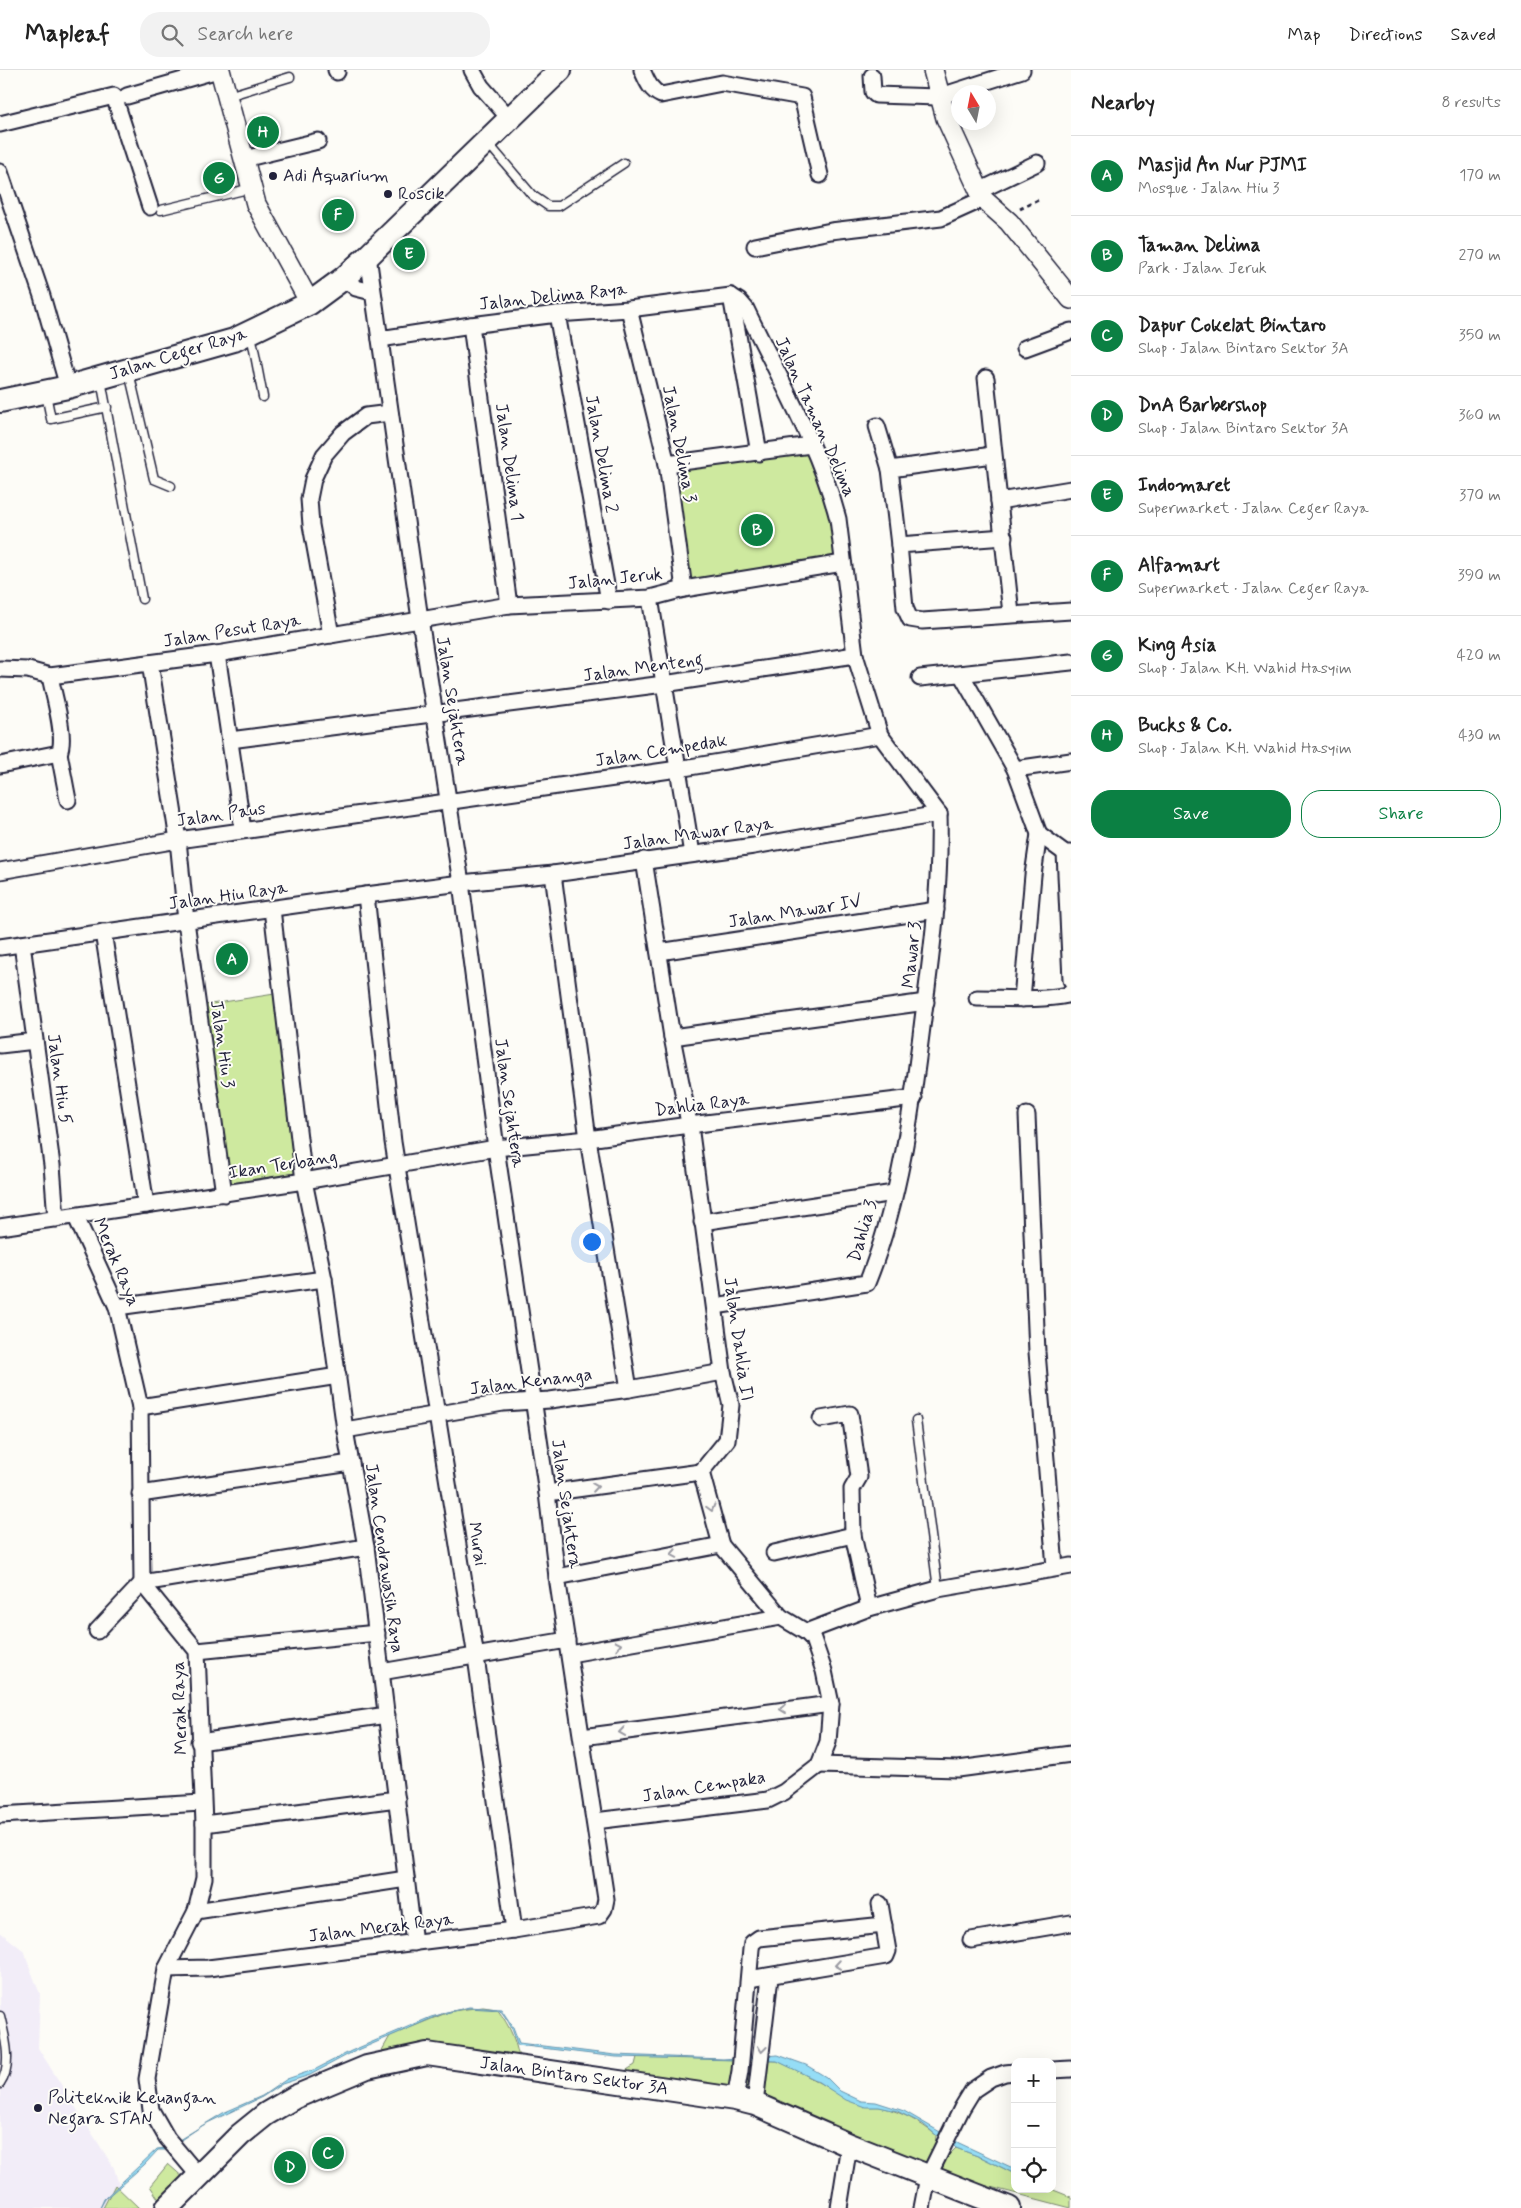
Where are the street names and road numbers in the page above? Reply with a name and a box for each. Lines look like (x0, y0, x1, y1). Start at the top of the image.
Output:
street label: Jalan Delima Raya (478, 277, 628, 317)
street label: Jalan Ceger Raya (106, 322, 251, 388)
street label: Jalan Taman Delima (769, 333, 861, 501)
street label: Jalan Delima 3 (656, 383, 702, 505)
street label: Jalan Delima 2 (579, 393, 623, 515)
street label: Jalan Delima 1 (489, 402, 529, 522)
street label: Jalan Jeruk (566, 562, 664, 596)
street label: Jalan Pesut Raya (161, 608, 303, 654)
street label: Jalan Sejahtera (430, 635, 474, 768)
street label: Jalan Menteng (581, 648, 705, 690)
street label: Jalan Cempedak (593, 729, 729, 773)
street label: Jalan Paus (175, 797, 267, 833)
street label: Jalan Mawar Raya (621, 812, 775, 856)
street label: Jalan Hiu Raya (167, 876, 289, 916)
street label: Jalan Mawar IV (727, 890, 864, 934)
street label: Mawar 3 (897, 920, 927, 990)
street label: Jalan Hiu 3 (204, 998, 240, 1090)
street label: Jalan Hiu 5 (41, 1032, 77, 1126)
street label: Jalan Sejahtera (488, 1037, 530, 1169)
street label: Dahlia Raya (653, 1087, 751, 1123)
street label: Ikan Terbang (227, 1145, 339, 1185)
street label: Dahlia 3 (843, 1197, 883, 1265)
street label: Merak Raya (87, 1214, 145, 1310)
street label: Jalan Dahlia II (717, 1276, 759, 1402)
street label: Jalan Kenanga (468, 1363, 594, 1401)
street label: Jalan Sejahtera (545, 1438, 587, 1570)
street label: Jalan Cendrawasih Raya (359, 1462, 409, 1654)
street label: Murai (462, 1520, 492, 1568)
street label: Merak Raya (166, 1661, 194, 1755)
street label: Jalan Cempaka (641, 1765, 767, 1809)
street label: Jalan Merak Raya (307, 1907, 455, 1949)
street label: Jalan Bintaro Sektor 3A (478, 2051, 670, 2101)

